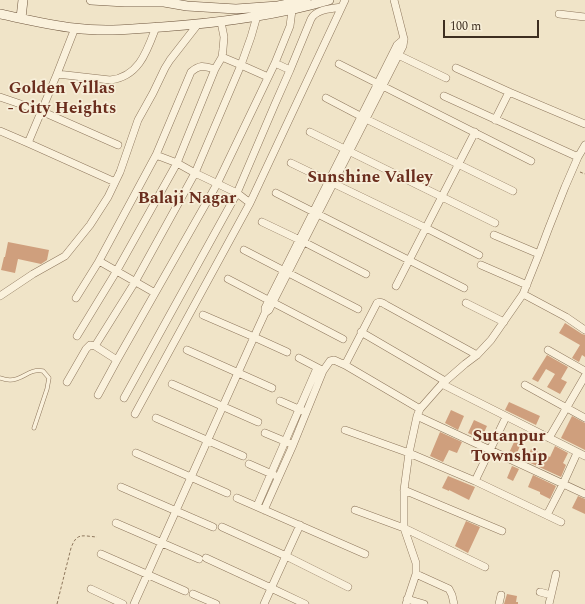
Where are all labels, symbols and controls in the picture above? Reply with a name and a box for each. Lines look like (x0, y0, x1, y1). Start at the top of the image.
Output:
scale bar (445, 12, 541, 38)
text: 100 m (450, 17, 481, 36)
district label: Golden Villas - City Heights (7, 80, 117, 120)
district label: Sunshine Valley (307, 169, 433, 189)
district label: Balaji Nagar (138, 190, 236, 210)
district label: Sutanpur Township (471, 428, 547, 468)

